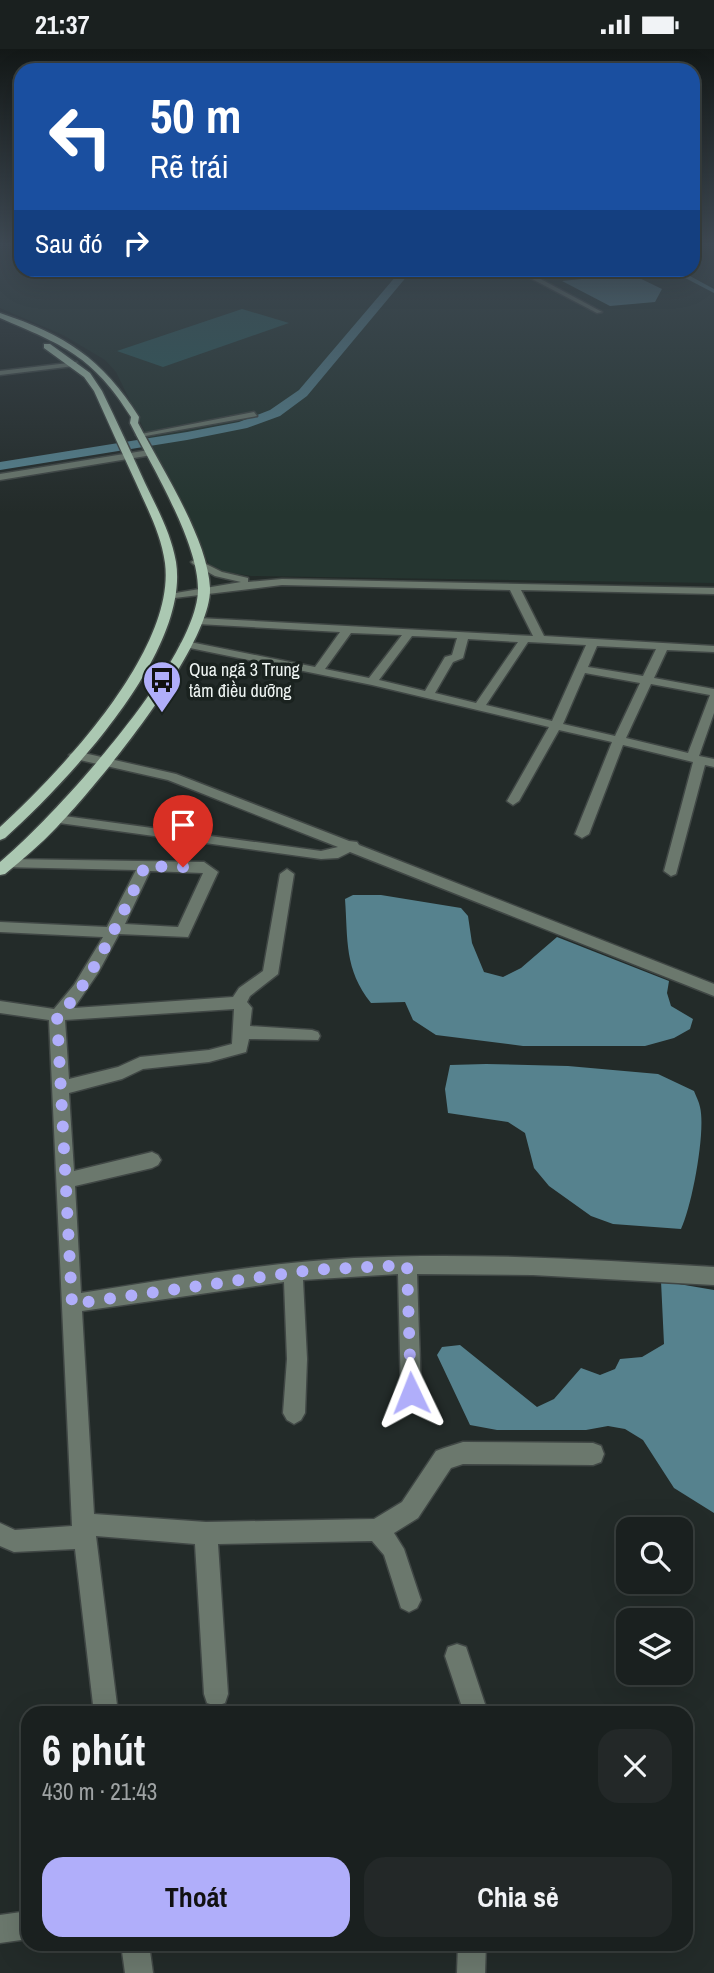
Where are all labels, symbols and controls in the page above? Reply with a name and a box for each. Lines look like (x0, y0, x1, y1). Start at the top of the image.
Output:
text: 21:37 (35, 7, 90, 42)
text: 50 m (150, 82, 242, 148)
icon: left (35, 91, 126, 182)
text: Rẽ trái (150, 145, 229, 188)
icon: right (117, 224, 155, 262)
text: Sau đó (35, 226, 103, 261)
place label: Qua ngã 3 Trung tâm điều dưỡng (189, 657, 301, 703)
bus stop icon: Qua ngã 3 Trung tâm điều dưỡng (141, 659, 183, 714)
pin (153, 795, 213, 867)
icon: arrive (164, 806, 202, 844)
position arrow (374, 1356, 448, 1430)
map controls (616, 1517, 693, 1685)
button: search (616, 1517, 693, 1594)
button: layers (616, 1608, 693, 1685)
text: 6 phút (42, 1722, 145, 1778)
button: close (598, 1729, 672, 1803)
text: 430 m · 21:43 (42, 1776, 157, 1807)
button: Thoát (42, 1857, 350, 1937)
button: Chia sẻ (364, 1857, 672, 1937)

